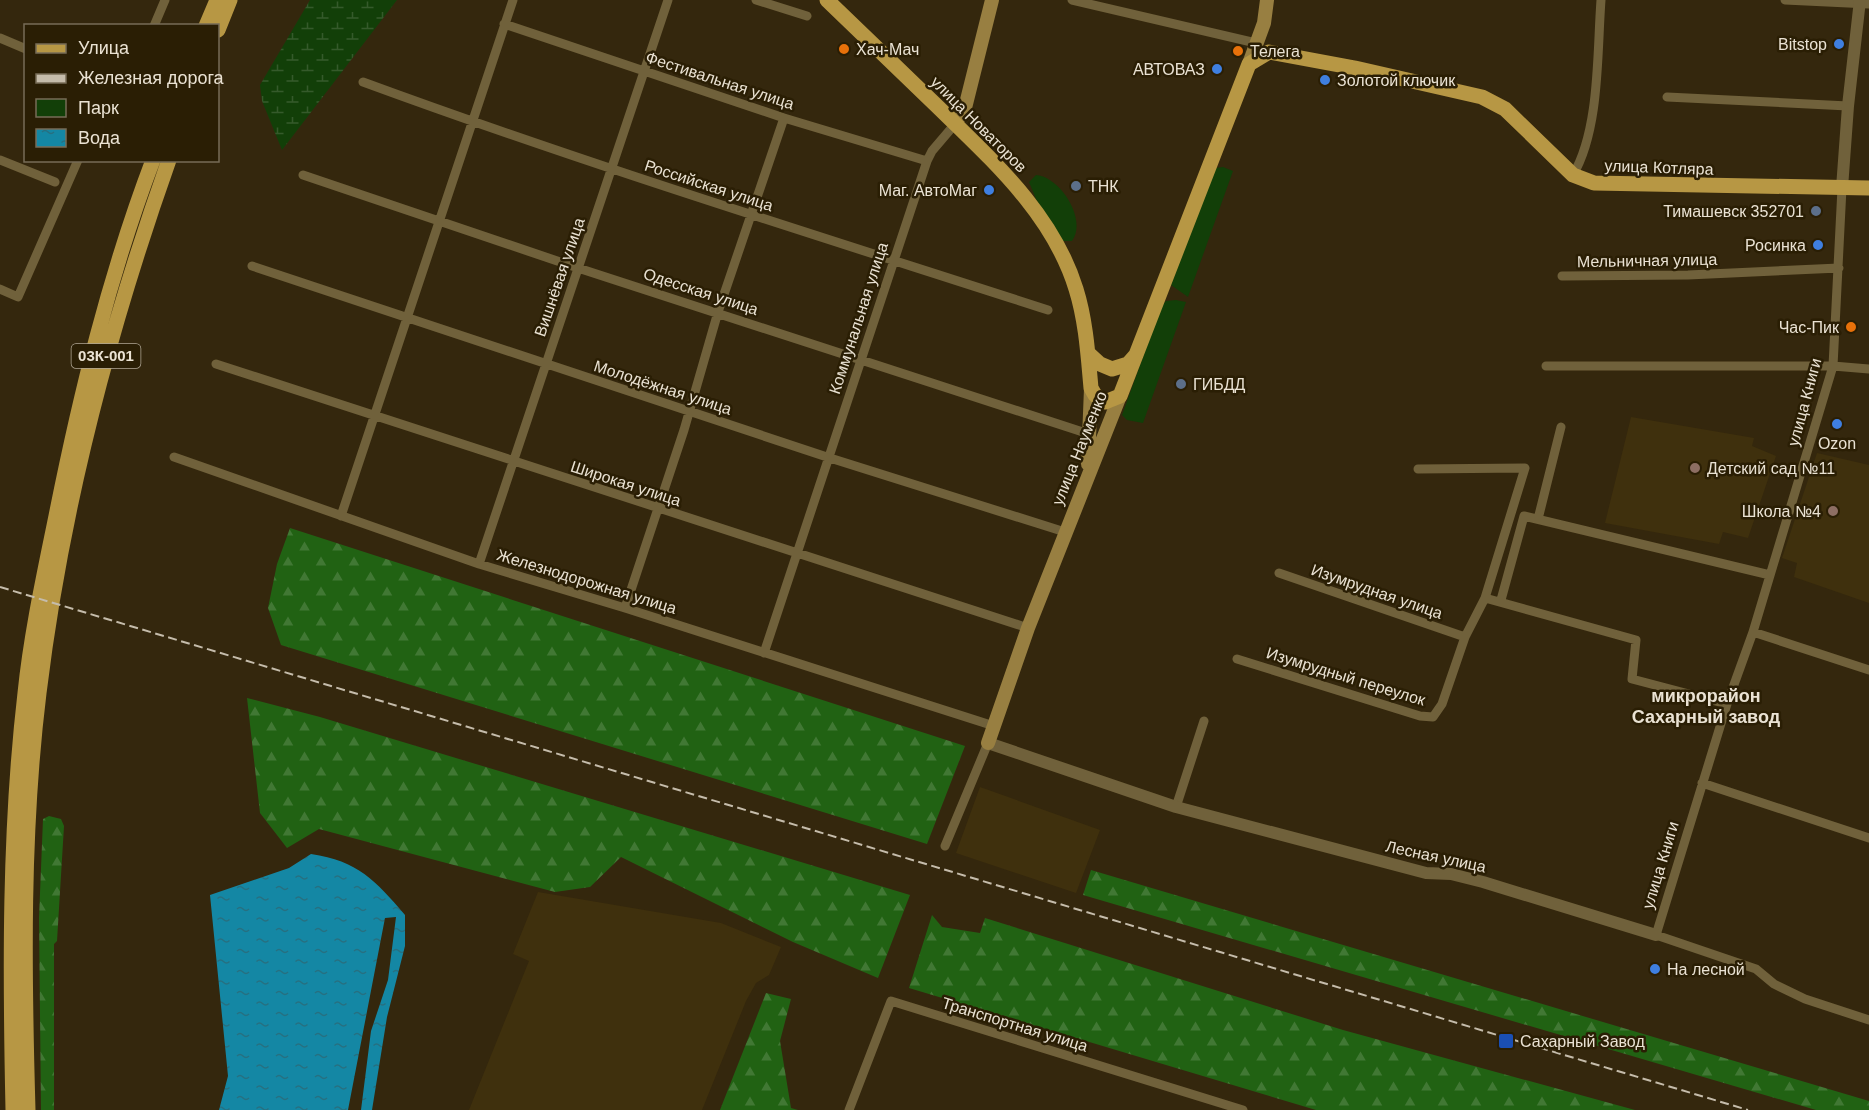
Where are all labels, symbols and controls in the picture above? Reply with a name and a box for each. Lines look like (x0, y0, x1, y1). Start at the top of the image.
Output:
legend (24, 24, 219, 162)
place label: Bitstop (1778, 36, 1827, 53)
marker: Bitstop (1832, 37, 1846, 51)
text: Улица (78, 38, 130, 58)
place label: Хач-Мач (856, 41, 919, 58)
marker: Хач-Мач (837, 42, 851, 56)
place label: Телега (1250, 43, 1300, 60)
marker: Телега (1231, 44, 1245, 58)
street label: Фестивальная улица (643, 48, 796, 113)
place label: АВТОВАЗ (1133, 61, 1205, 78)
marker: АВТОВАЗ (1210, 62, 1224, 76)
text: Железная дорога (78, 68, 225, 88)
place label: Золотой ключик (1337, 72, 1456, 89)
street label: улица Новаторов (927, 73, 1030, 176)
marker: Золотой ключик (1318, 73, 1332, 87)
text: Парк (78, 98, 119, 118)
text: Вода (78, 128, 121, 148)
street label: Российская улица (642, 157, 775, 214)
street label: улица Котляра (1604, 157, 1714, 178)
place label: ТНК (1088, 178, 1119, 195)
marker: ТНК (1069, 179, 1083, 193)
place label: Маг. АвтоМаг (879, 182, 977, 199)
marker: Маг. АвтоМаг (982, 183, 996, 197)
place label: Тимашевск 352701 (1663, 203, 1804, 220)
marker: Тимашевск 352701 (1809, 204, 1823, 218)
street label: Вишнёвая улица (531, 215, 588, 339)
place label: Росинка (1745, 237, 1806, 254)
marker: Росинка (1811, 238, 1825, 252)
street label: Коммунальная улица (826, 240, 891, 396)
street label: Мельничная улица (1577, 251, 1717, 270)
street label: Одесская улица (641, 265, 760, 318)
place label: Час-Пик (1779, 319, 1840, 336)
marker: Час-Пик (1844, 320, 1858, 334)
road number: 03К-001 (72, 344, 140, 368)
street label: улица Книги (1785, 356, 1824, 448)
street label: Молодёжная улица (592, 357, 734, 418)
place label: ГИБДД (1193, 376, 1246, 393)
marker: ГИБДД (1174, 377, 1188, 391)
street label: улица Науменко (1049, 389, 1110, 508)
marker: Ozon (1830, 417, 1844, 431)
place label: Ozon (1818, 435, 1856, 452)
street label: Широкая улица (569, 458, 683, 509)
place label: Детский сад №11 (1707, 460, 1835, 477)
marker: Детский сад №11 (1688, 461, 1702, 475)
place label: Школа №4 (1742, 503, 1821, 520)
marker: Школа №4 (1826, 504, 1840, 518)
street label: Железнодорожная улица (495, 546, 679, 617)
street label: Изумрудная улица (1309, 561, 1445, 622)
street label: Изумрудный переулок (1264, 644, 1428, 709)
district label: микрорайон Сахарный завод (1632, 686, 1781, 727)
street label: улица Книги (1639, 819, 1682, 911)
street label: Лесная улица (1384, 838, 1488, 875)
place label: На лесной (1667, 961, 1745, 978)
marker: На лесной (1648, 962, 1662, 976)
street label: Транспортная улица (940, 994, 1090, 1055)
marker: Сахарный Завод (1497, 1032, 1515, 1050)
place label: Сахарный Завод (1520, 1033, 1645, 1050)

